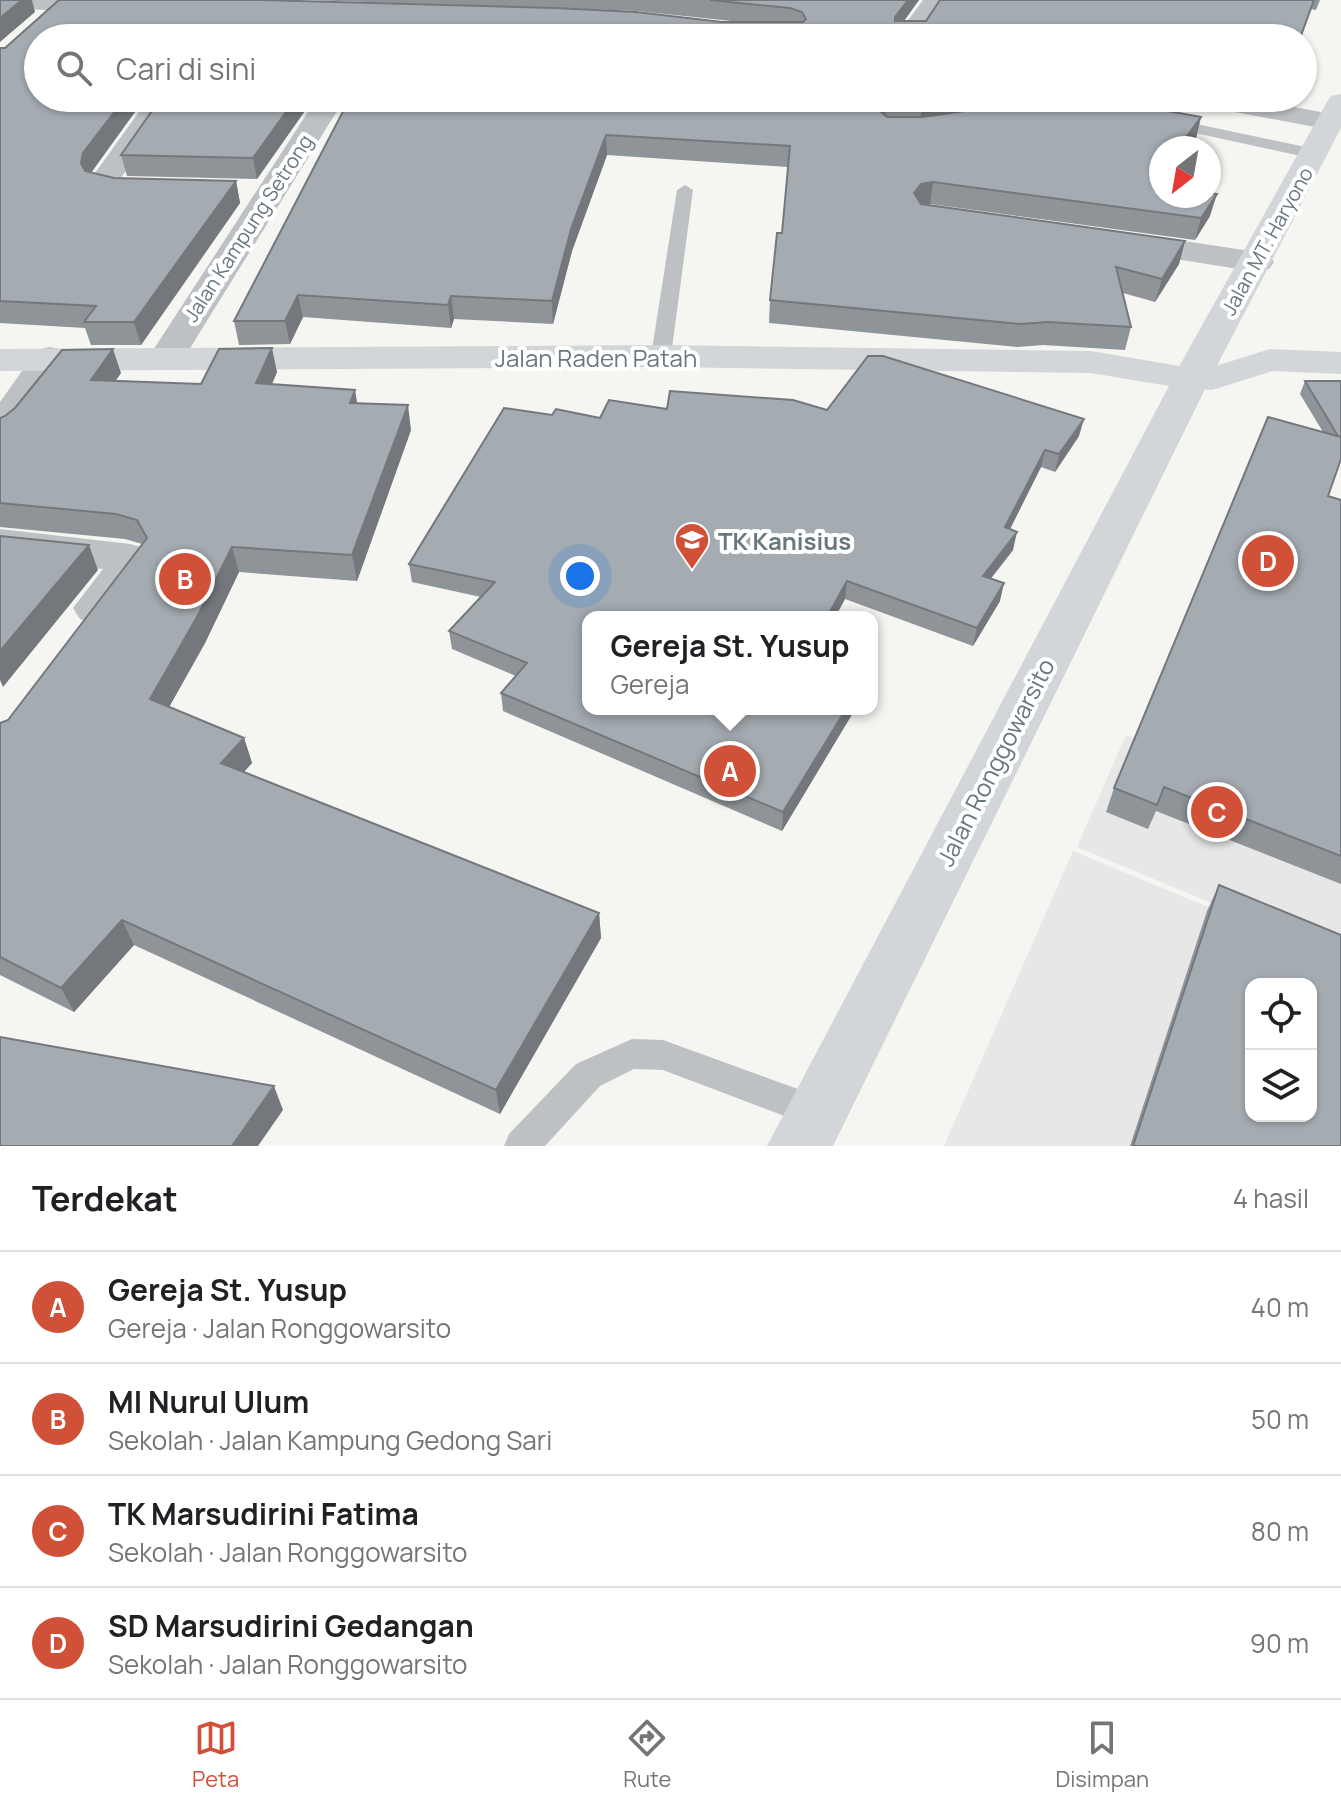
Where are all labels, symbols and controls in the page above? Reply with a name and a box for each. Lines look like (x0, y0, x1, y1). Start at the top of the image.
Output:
search box (24, 24, 1317, 112)
icon: search (52, 46, 96, 90)
text: Cari di sini (116, 48, 256, 89)
street label: Jalan Kampung Setrong (177, 129, 319, 327)
north arrow (1149, 136, 1221, 208)
street label: Jalan MT. Haryono (1215, 162, 1319, 320)
street label: Jalan Raden Patah (495, 341, 697, 374)
school or university icon: TK Kanisius (673, 521, 711, 571)
place label: TK Kanisius (718, 524, 851, 557)
pin: D (1242, 531, 1294, 591)
pin: B (159, 549, 211, 609)
your location (560, 556, 600, 596)
popup (582, 611, 878, 715)
text: Gereja St. Yusup (611, 625, 849, 666)
street label: Jalan Ronggowarsito (928, 653, 1062, 871)
text: Gereja (611, 666, 689, 702)
pin: A (704, 741, 756, 801)
pin: C (1191, 782, 1243, 842)
map controls (1245, 978, 1317, 1122)
button: locate (1245, 978, 1317, 1050)
button: layers (1245, 1050, 1317, 1122)
text: Terdekat (32, 1175, 178, 1221)
text: 4 hasil (1233, 1180, 1309, 1216)
text: Gereja St. Yusup (108, 1269, 347, 1310)
text: A (49, 1289, 67, 1325)
text: 40 m (1251, 1289, 1309, 1325)
text: Gereja · Jalan Ronggowarsito (108, 1310, 451, 1346)
text: MI Nurul Ulum (108, 1381, 309, 1422)
text: B (50, 1401, 66, 1437)
text: 50 m (1251, 1401, 1309, 1437)
text: Sekolah · Jalan Kampung Gedong Sari (108, 1422, 552, 1458)
text: TK Marsudirini Fatima (108, 1493, 419, 1534)
text: C (48, 1513, 68, 1549)
text: 80 m (1251, 1513, 1309, 1549)
text: Sekolah · Jalan Ronggowarsito (108, 1534, 467, 1570)
text: SD Marsudirini Gedangan (108, 1605, 474, 1646)
text: D (49, 1625, 67, 1661)
text: 90 m (1250, 1625, 1309, 1661)
text: Sekolah · Jalan Ronggowarsito (108, 1646, 467, 1682)
tab: Peta (192, 1716, 239, 1794)
tab: Rute (623, 1716, 671, 1794)
tab: Disimpan (1055, 1716, 1149, 1794)

